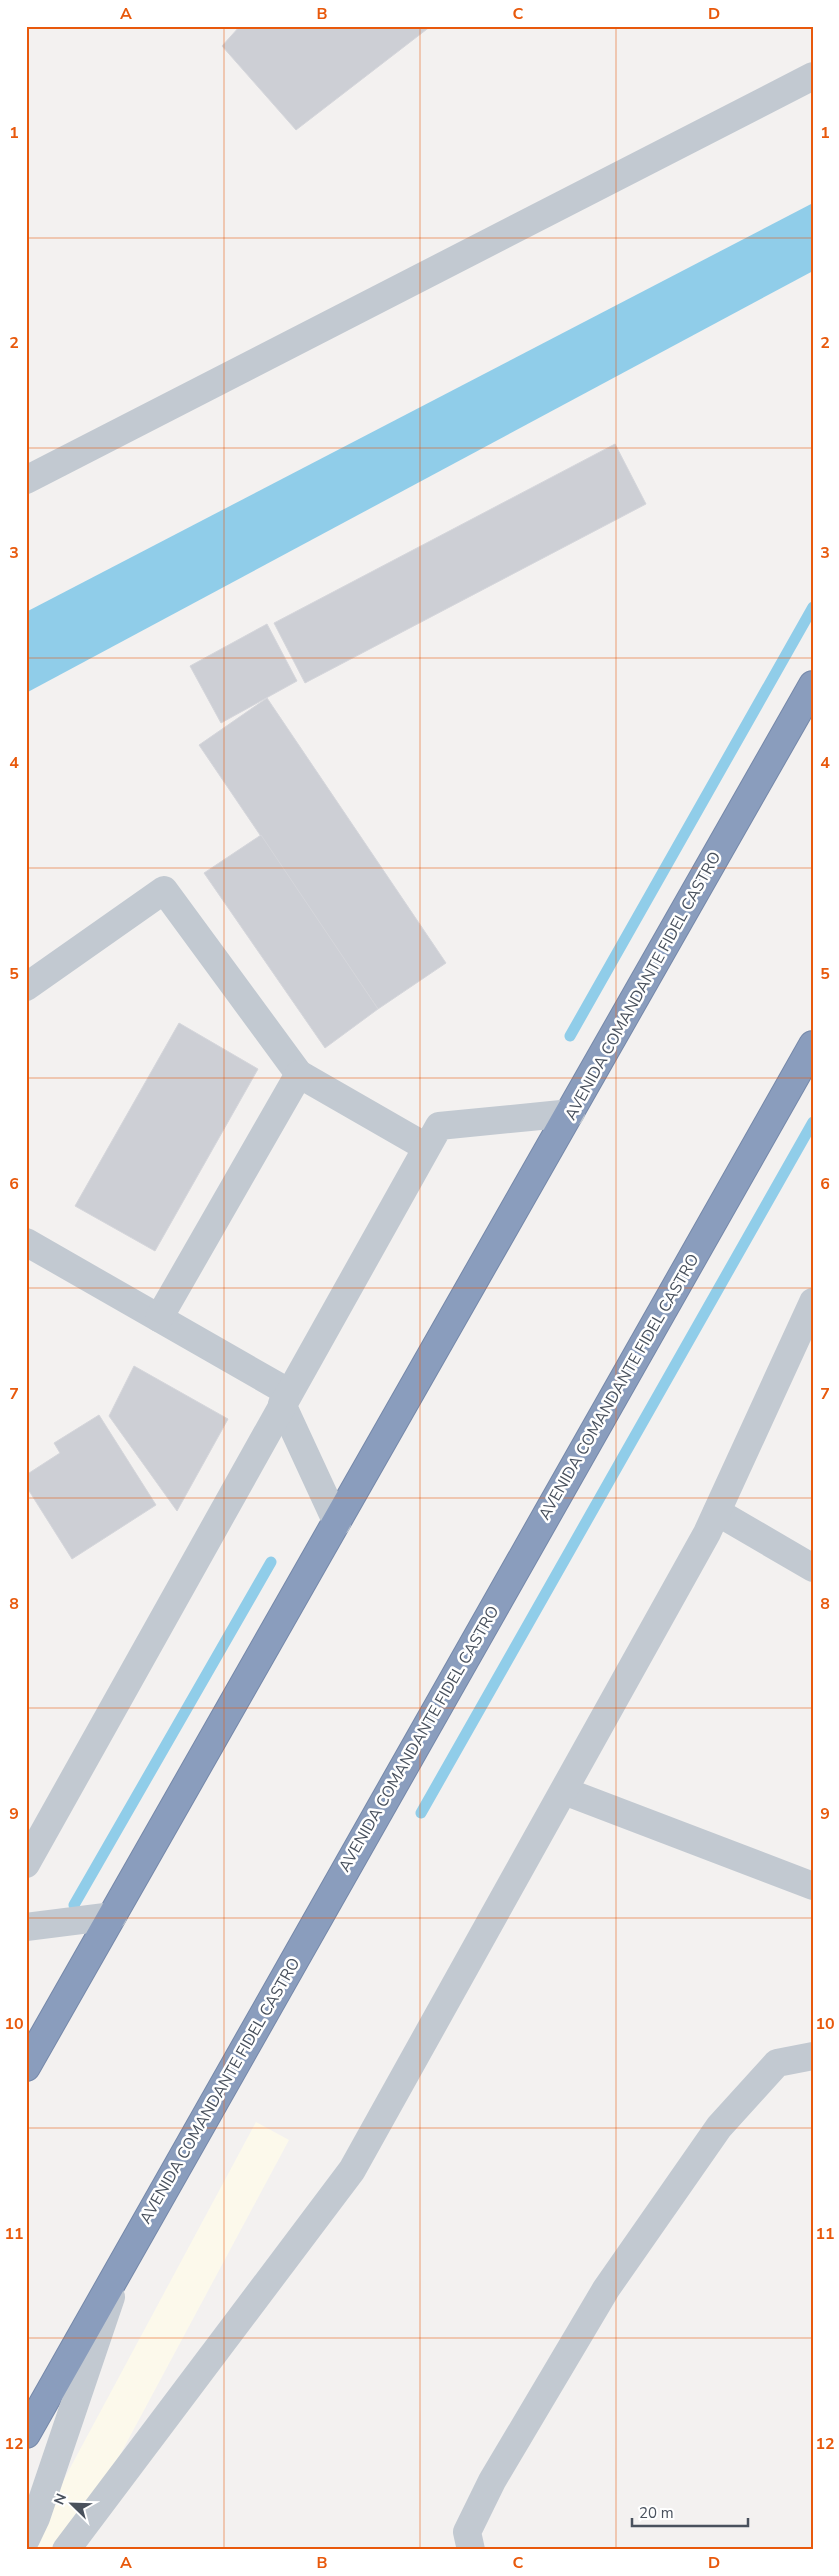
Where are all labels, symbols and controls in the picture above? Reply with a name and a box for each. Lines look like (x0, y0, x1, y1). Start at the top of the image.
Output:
text: A (120, 3, 132, 25)
text: B (316, 3, 328, 25)
text: C (513, 3, 524, 25)
text: D (708, 3, 720, 25)
text: 1 (9, 122, 19, 144)
text: 1 (820, 122, 830, 144)
text: 2 (9, 332, 19, 354)
text: 2 (820, 332, 830, 354)
text: 3 (9, 542, 19, 564)
text: 3 (820, 542, 830, 564)
text: 4 (9, 752, 19, 774)
text: 4 (820, 752, 830, 774)
street label: AVENIDA COMANDANTE FIDEL CASTRO (560, 848, 726, 1124)
text: 5 (9, 963, 19, 985)
text: 5 (820, 963, 830, 985)
text: 6 (9, 1173, 19, 1195)
text: 6 (820, 1173, 830, 1195)
street label: AVENIDA COMANDANTE FIDEL CASTRO (534, 1250, 704, 1524)
text: 7 (9, 1383, 19, 1405)
text: 7 (820, 1383, 830, 1405)
text: 8 (9, 1593, 19, 1615)
text: 8 (820, 1593, 830, 1615)
street label: AVENIDA COMANDANTE FIDEL CASTRO (334, 1602, 504, 1876)
text: 9 (9, 1803, 19, 1825)
text: 9 (820, 1803, 830, 1825)
street label: AVENIDA COMANDANTE FIDEL CASTRO (135, 1954, 305, 2228)
text: 10 (4, 2013, 24, 2035)
text: 10 (815, 2013, 835, 2035)
text: 11 (4, 2223, 24, 2245)
text: 11 (815, 2223, 835, 2245)
text: 12 (4, 2433, 24, 2455)
text: 12 (815, 2433, 835, 2455)
north arrow (48, 2478, 98, 2528)
text: N (50, 2491, 71, 2508)
scale bar (632, 2496, 748, 2528)
text: 20 m (639, 2503, 674, 2523)
text: A (120, 2552, 132, 2574)
text: B (316, 2552, 328, 2574)
text: C (513, 2552, 524, 2574)
text: D (708, 2552, 720, 2574)

